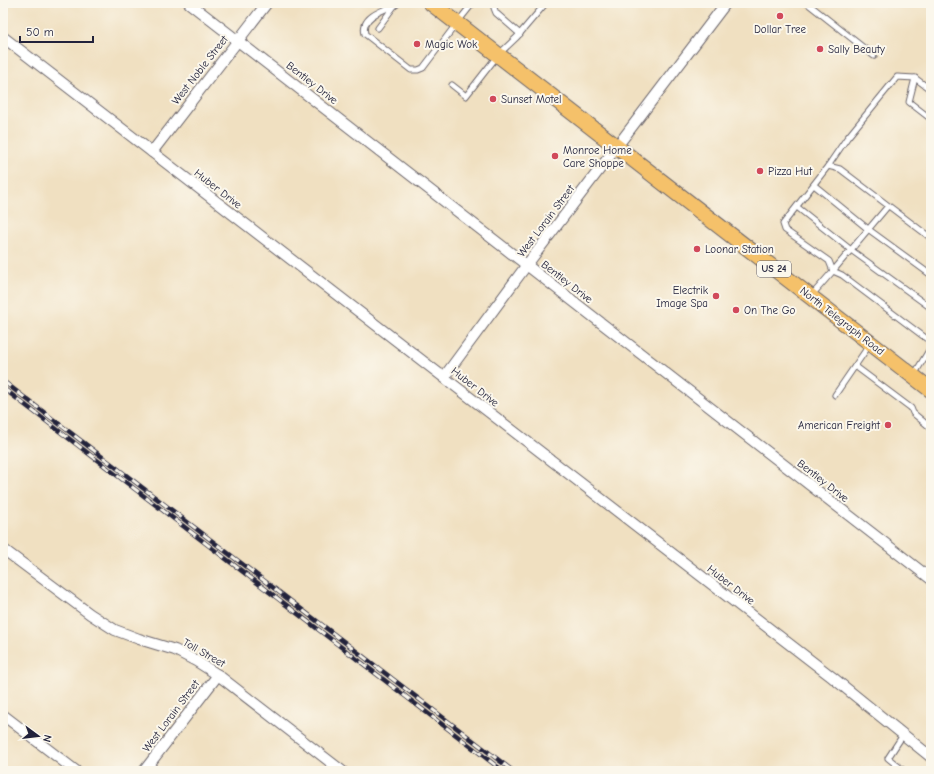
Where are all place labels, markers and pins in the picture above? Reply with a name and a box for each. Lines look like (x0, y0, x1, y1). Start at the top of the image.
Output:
marker: Dollar Tree (775, 11, 785, 21)
place label: Dollar Tree (754, 23, 807, 36)
place label: Magic Wok (425, 38, 478, 51)
marker: Magic Wok (412, 39, 422, 49)
place label: Sally Beauty (828, 43, 885, 56)
marker: Sally Beauty (815, 44, 825, 54)
place label: Sunset Motel (501, 93, 561, 106)
marker: Sunset Motel (488, 94, 498, 104)
place label: Monroe Home Care Shoppe (563, 144, 632, 170)
marker: Monroe Home Care Shoppe (550, 151, 560, 161)
place label: Pizza Hut (768, 165, 813, 178)
marker: Pizza Hut (755, 166, 765, 176)
place label: Loonar Station (705, 243, 774, 256)
marker: Loonar Station (692, 244, 702, 254)
place label: Electrik Image Spa (656, 284, 709, 310)
marker: Electrik Image Spa (711, 291, 721, 301)
place label: On The Go (744, 304, 796, 317)
marker: On The Go (731, 305, 741, 315)
place label: American Freight (798, 419, 881, 432)
marker: American Freight (883, 420, 893, 430)

